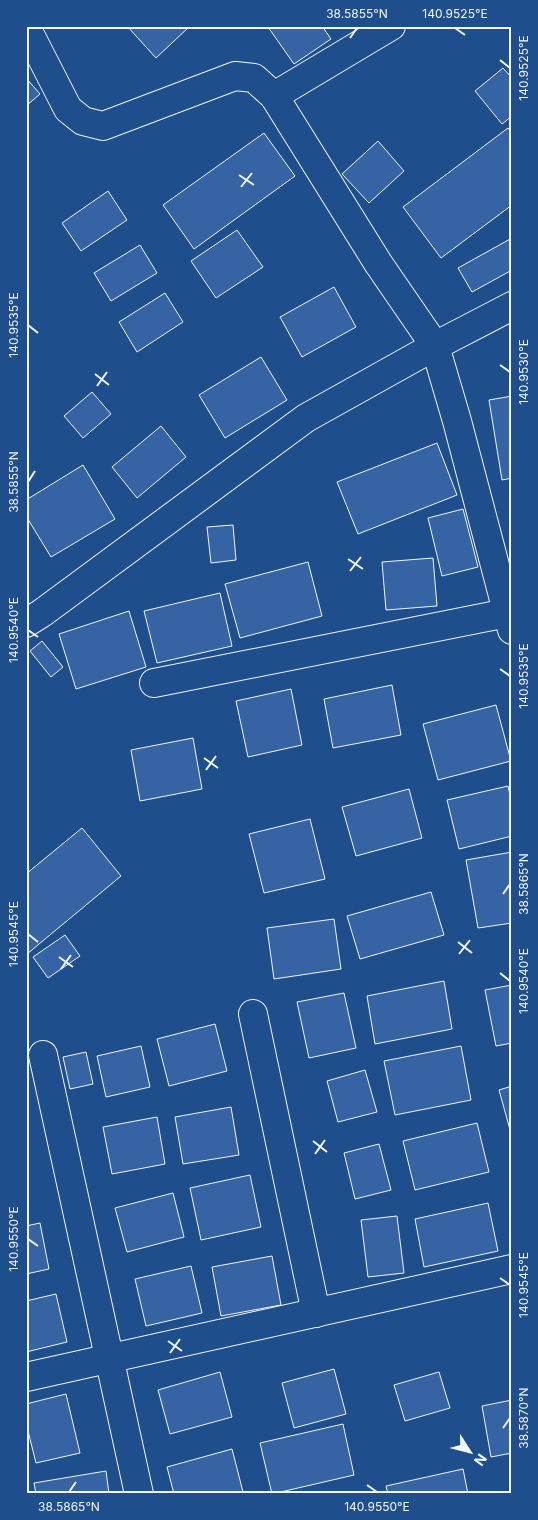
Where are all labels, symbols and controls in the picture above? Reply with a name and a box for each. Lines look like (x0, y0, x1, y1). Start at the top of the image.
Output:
text: 38.5855°N (326, 6, 388, 21)
text: 140.9525°E (422, 6, 488, 21)
text: 140.9525°E (516, 35, 531, 101)
text: 140.9535°E (6, 292, 21, 358)
text: 140.9530°E (516, 339, 531, 405)
text: 38.5855°N (6, 451, 21, 513)
text: 140.9540°E (6, 597, 21, 663)
text: 140.9535°E (516, 643, 531, 709)
text: 38.5865°N (516, 853, 531, 915)
text: 140.9545°E (6, 901, 21, 967)
text: 140.9540°E (516, 948, 531, 1014)
text: 140.9550°E (6, 1206, 21, 1272)
text: 140.9545°E (516, 1252, 531, 1318)
text: 38.5870°N (516, 1387, 531, 1449)
north arrow (446, 1428, 496, 1478)
text: N (471, 1451, 491, 1469)
text: 38.5865°N (38, 1499, 100, 1514)
text: 140.9550°E (344, 1499, 410, 1514)

